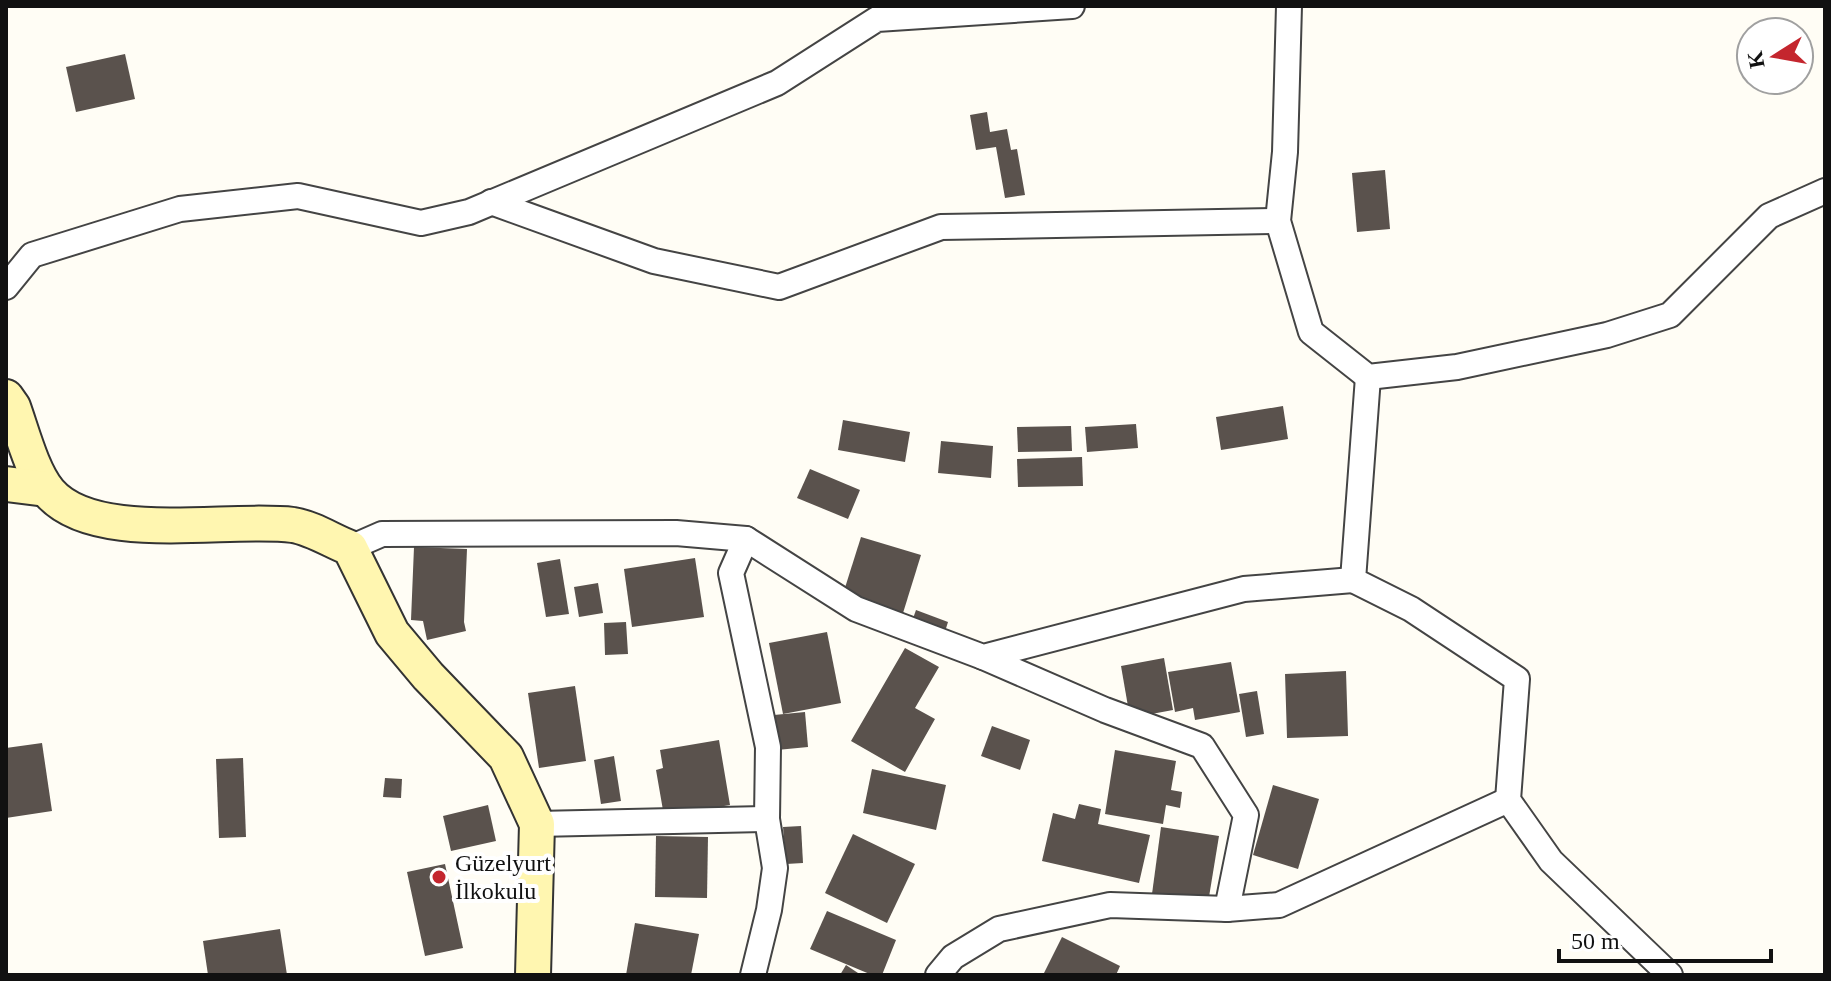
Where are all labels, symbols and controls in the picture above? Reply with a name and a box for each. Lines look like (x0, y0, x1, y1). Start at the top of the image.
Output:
north arrow (1735, 16, 1815, 96)
text: K (1742, 49, 1770, 71)
place label: Güzelyurt İlkokulu (455, 850, 551, 904)
marker: Güzelyurt İlkokulu (430, 868, 448, 886)
scale bar (1559, 913, 1771, 963)
text: 50 m (1571, 928, 1620, 954)

